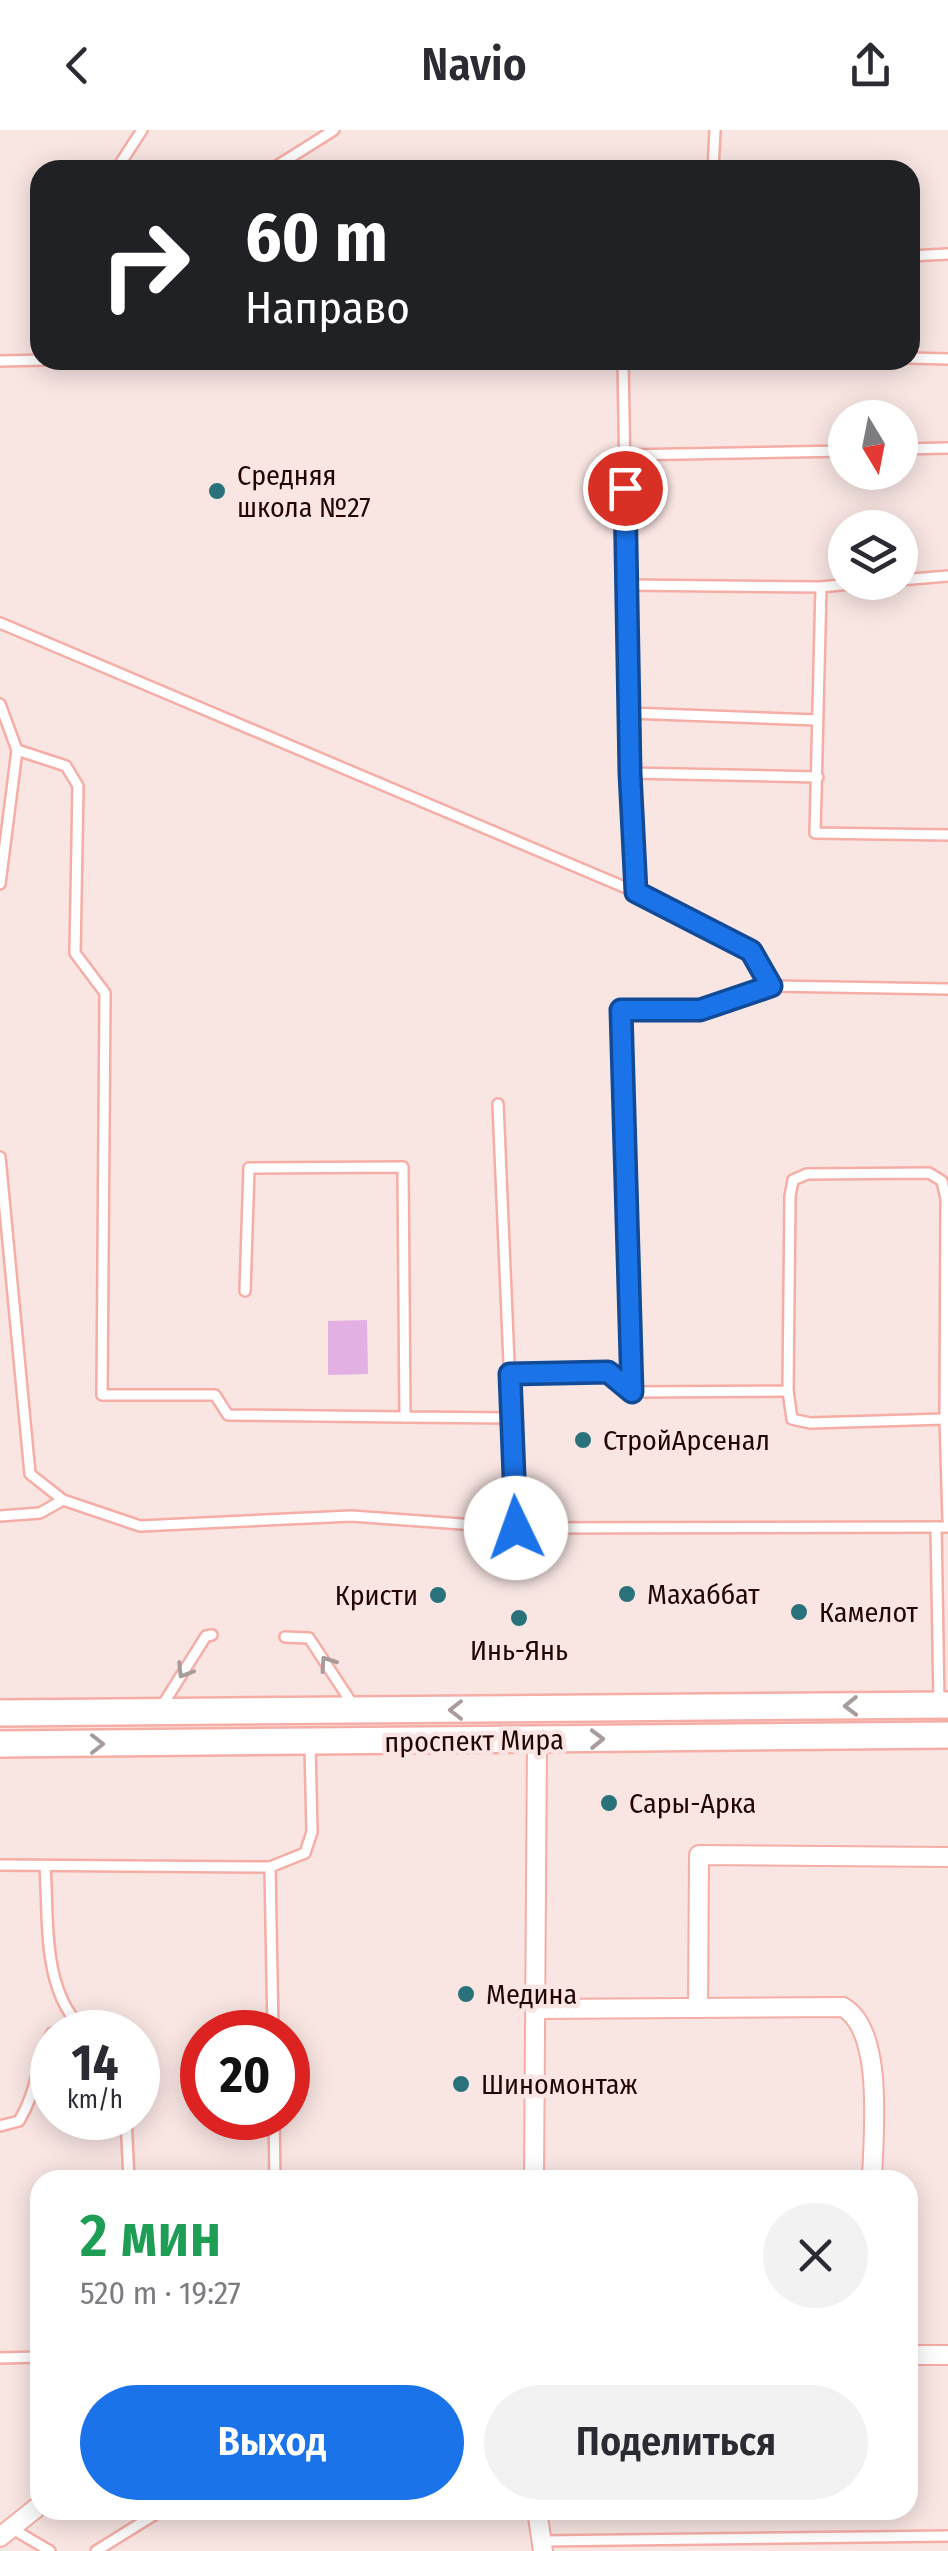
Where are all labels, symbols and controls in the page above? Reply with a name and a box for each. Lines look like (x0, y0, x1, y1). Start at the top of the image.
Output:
icon: back (50, 38, 105, 93)
text: Navio (421, 38, 527, 92)
icon: share (843, 38, 898, 93)
text: 60 m (245, 196, 388, 280)
icon: right (80, 200, 210, 330)
text: Направо (245, 281, 410, 335)
north arrow (828, 400, 918, 490)
map controls (828, 400, 918, 600)
pin (583, 446, 668, 531)
place label: Средняя школа №27 (237, 459, 371, 524)
icon: arrive (598, 461, 653, 516)
marker: Средняя школа №27 (206, 480, 228, 502)
button: layers (828, 510, 918, 600)
place label: СтройАрсенал (603, 1424, 770, 1457)
marker: СтройАрсенал (572, 1429, 594, 1451)
position arrow (464, 1476, 568, 1580)
place label: Махаббат (647, 1578, 760, 1611)
place label: Кристи (335, 1579, 418, 1612)
marker: Махаббат (616, 1583, 638, 1605)
marker: Кристи (427, 1584, 449, 1606)
place label: Камелот (819, 1596, 919, 1629)
marker: Камелот (788, 1601, 810, 1623)
marker: Инь-Янь (508, 1607, 530, 1629)
place label: Инь-Янь (470, 1634, 568, 1667)
one-way arrow (320, 1656, 339, 1674)
one-way arrow (177, 1660, 196, 1678)
one-way arrow (842, 1695, 858, 1716)
one-way arrow (447, 1699, 463, 1720)
street label: проспект Мира (384, 1723, 564, 1759)
one-way arrow (590, 1728, 606, 1749)
one-way arrow (90, 1733, 106, 1755)
place label: Сары-Арка (629, 1787, 756, 1820)
marker: Сары-Арка (598, 1792, 620, 1814)
place label: Медина (486, 1978, 577, 2011)
marker: Медина (455, 1983, 477, 2005)
speed limit sign: 20 (180, 2010, 310, 2140)
text: 14 (72, 2033, 118, 2093)
place label: Шиномонтаж (481, 2068, 638, 2101)
marker: Шиномонтаж (450, 2073, 472, 2095)
text: km/h (67, 2085, 123, 2115)
text: 2 мин (80, 2200, 221, 2272)
button: close (763, 2203, 868, 2308)
text: 520 m · 19:27 (80, 2274, 241, 2312)
button: Выход (80, 2385, 464, 2500)
button: Поделиться (484, 2385, 868, 2500)

